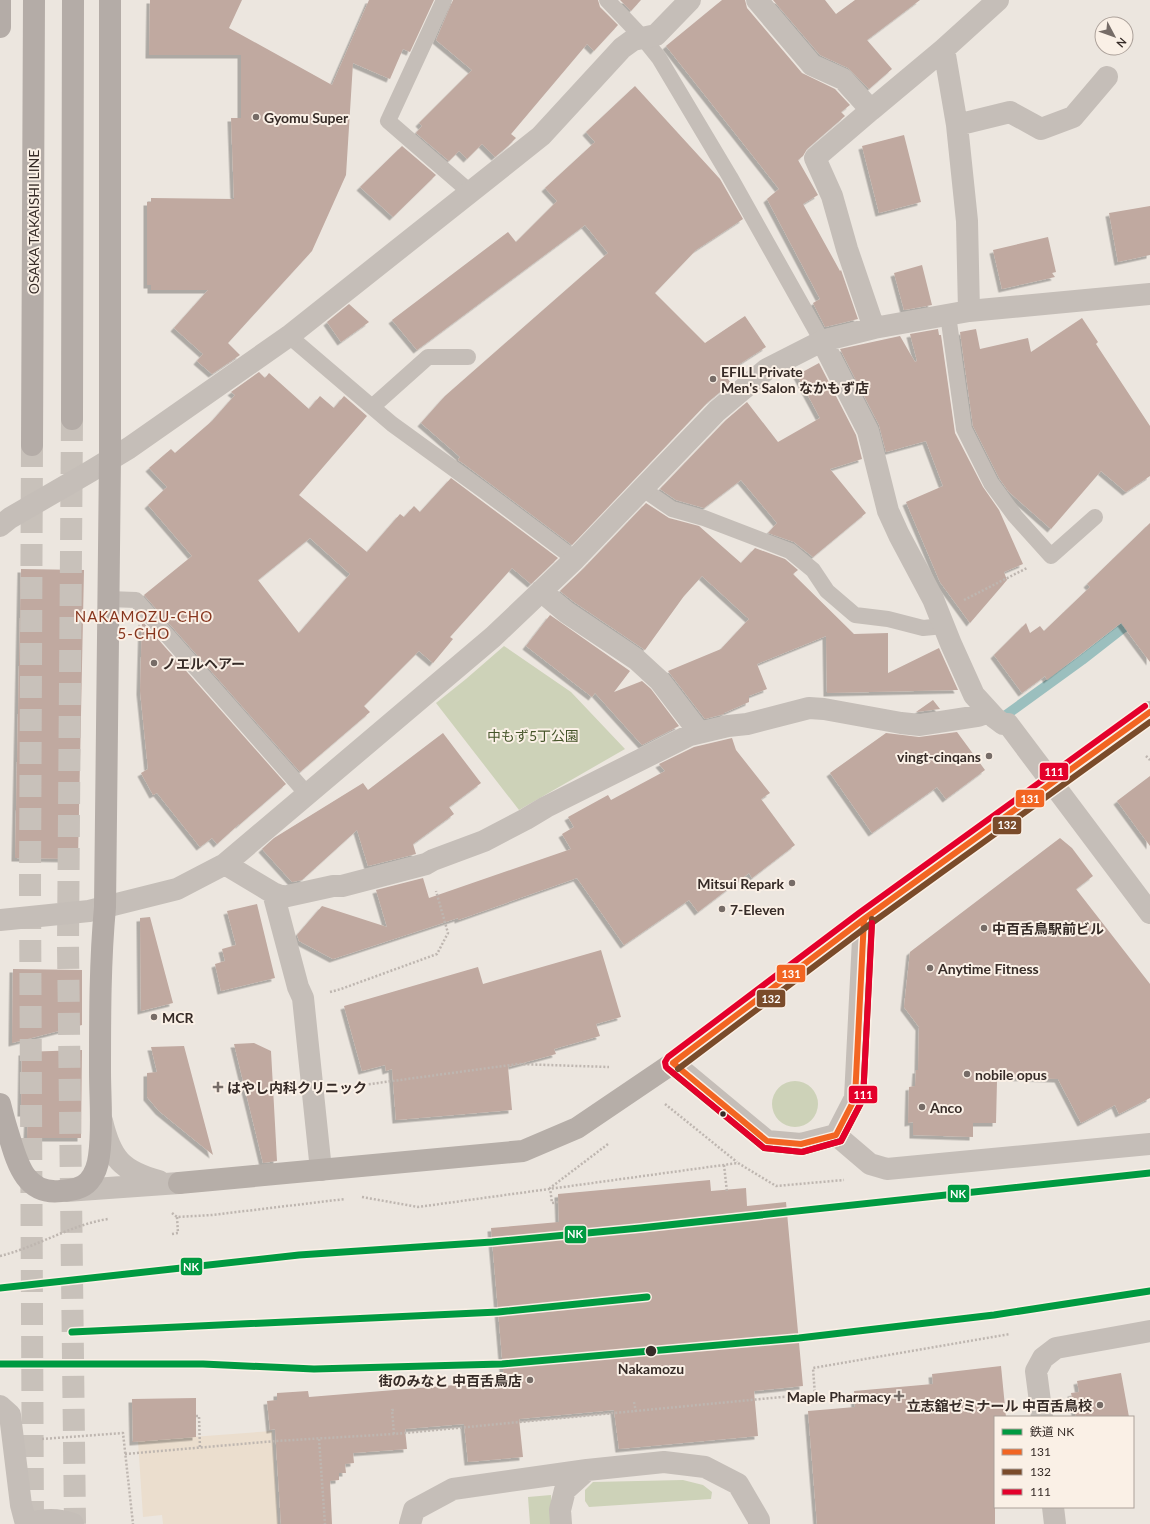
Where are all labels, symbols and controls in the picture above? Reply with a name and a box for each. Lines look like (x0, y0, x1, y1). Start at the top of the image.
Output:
north arrow (1094, 16, 1134, 56)
text: N (1114, 35, 1130, 50)
place label: Gyomu Super (264, 109, 349, 126)
marker: Gyomu Super (251, 112, 261, 122)
street label: OSAKA TAKAISHI LINE (25, 150, 42, 294)
place label: EFILL Private Men's Salon なかもず店 (721, 363, 869, 396)
marker: EFILL Private Men's Salon なかもず店 (708, 374, 718, 384)
district label: NAKAMOZU-CHO 5-CHO (75, 607, 213, 642)
place label: ノエルヘアー (162, 655, 245, 672)
marker: ノエルヘアー (149, 658, 159, 668)
park label: 中もず5丁公園 (487, 727, 579, 744)
place label: vingt-cinqans (897, 748, 981, 765)
marker: vingt-cinqans (984, 751, 994, 761)
line badge: 111 (1039, 762, 1069, 781)
text: 111 (1044, 765, 1064, 778)
line badge: 131 (1015, 789, 1045, 808)
text: 131 (1020, 792, 1040, 805)
line badge: 132 (992, 816, 1022, 835)
text: 132 (997, 818, 1017, 831)
place label: Mitsui Repark (697, 875, 785, 892)
marker: Mitsui Repark (787, 878, 797, 888)
place label: 7-Eleven (730, 901, 785, 918)
marker: 7-Eleven (717, 904, 727, 914)
place label: 中百舌鳥駅前ビル (992, 920, 1104, 937)
marker: 中百舌鳥駅前ビル (979, 923, 989, 933)
place label: Anytime Fitness (937, 960, 1039, 977)
marker: Anytime Fitness (925, 963, 935, 973)
line badge: 131 (776, 964, 806, 983)
text: 131 (781, 967, 801, 980)
line badge: 132 (756, 989, 786, 1008)
text: 132 (761, 992, 781, 1005)
place label: MCR (162, 1009, 194, 1026)
marker: MCR (149, 1012, 159, 1022)
place label: nobile opus (975, 1066, 1047, 1083)
marker: nobile opus (962, 1069, 972, 1079)
place label: はやし内科クリニック (227, 1079, 367, 1096)
marker: はやし内科クリニック (212, 1081, 224, 1093)
line badge: 111 (848, 1085, 878, 1104)
text: 111 (853, 1088, 873, 1101)
place label: Anco (929, 1099, 962, 1116)
marker: Anco (917, 1102, 927, 1112)
unlabelled marker (718, 1109, 728, 1119)
line badge: NK (947, 1184, 970, 1203)
text: NK (950, 1187, 966, 1200)
line badge: NK (564, 1225, 587, 1244)
text: NK (567, 1227, 583, 1240)
line badge: NK (180, 1257, 203, 1276)
text: NK (183, 1260, 199, 1273)
marker: Nakamozu (644, 1344, 658, 1358)
place label: Nakamozu (618, 1360, 684, 1377)
place label: 街のみなと 中百舌鳥店 (379, 1372, 522, 1389)
marker: 街のみなと 中百舌鳥店 (525, 1375, 535, 1385)
place label: Maple Pharmacy (787, 1388, 892, 1405)
marker: Maple Pharmacy (894, 1391, 904, 1401)
place label: 立志舘ゼミナール 中百舌鳥校 (907, 1397, 1092, 1414)
marker: 立志舘ゼミナール 中百舌鳥校 (1095, 1400, 1105, 1410)
legend (994, 1416, 1134, 1508)
text: 鉄道 NK (1030, 1424, 1074, 1439)
text: 131 (1030, 1444, 1051, 1459)
text: 132 (1030, 1464, 1051, 1479)
text: 111 (1030, 1484, 1051, 1499)

